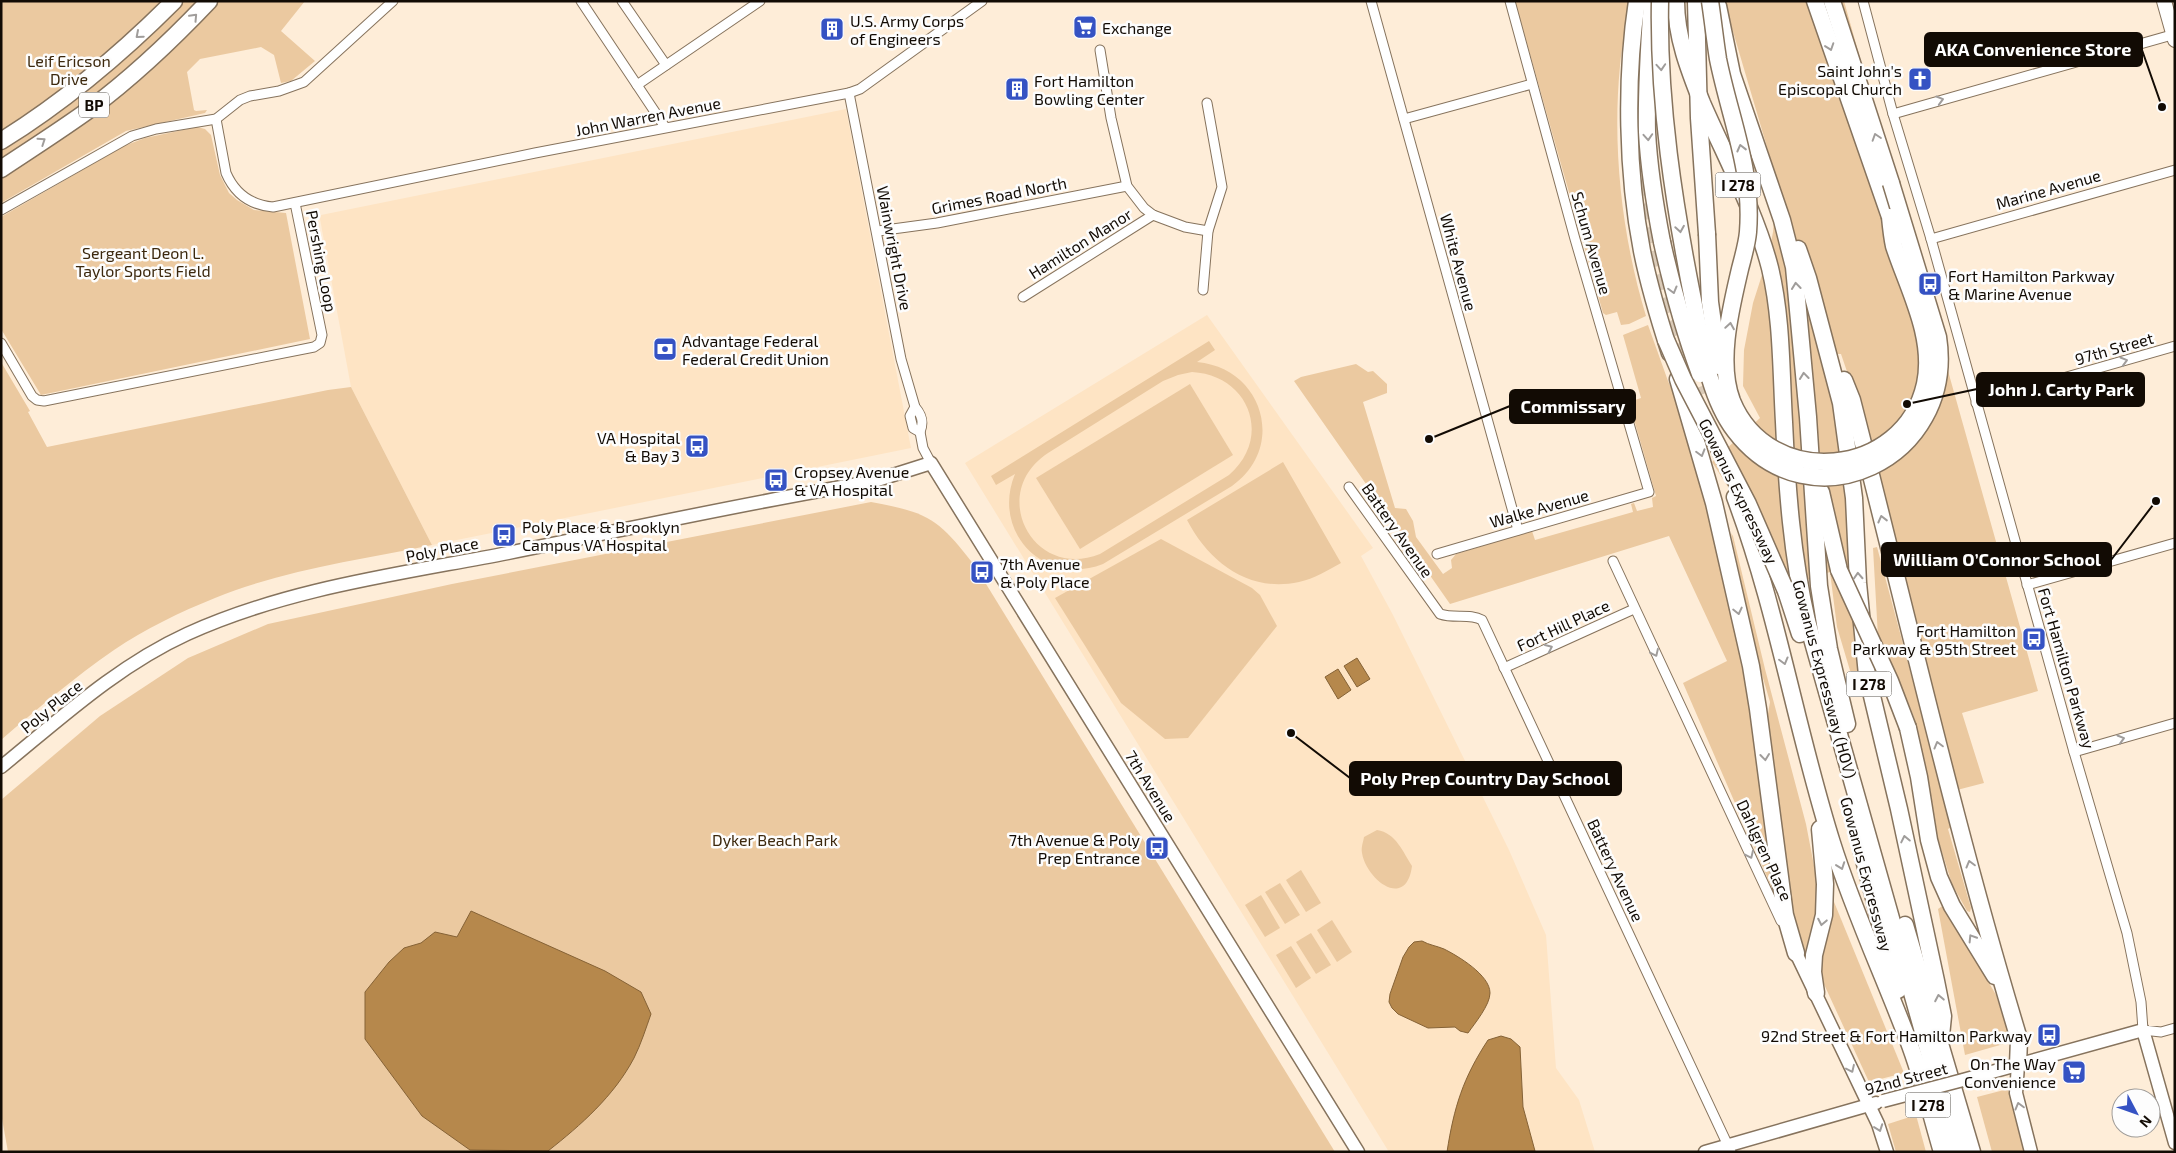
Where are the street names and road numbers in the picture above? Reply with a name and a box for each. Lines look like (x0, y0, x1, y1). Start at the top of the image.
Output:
road number: BP (79, 92, 109, 118)
street label: John Warren Avenue (574, 93, 722, 139)
street label: Marine Avenue (1994, 165, 2102, 213)
road number: I 278 (1716, 172, 1760, 198)
street label: Grimes Road North (930, 173, 1068, 217)
street label: Wainwright Drive (874, 184, 916, 312)
street label: Schum Avenue (1568, 189, 1616, 297)
street label: Hamilton Manor (1025, 203, 1135, 282)
street label: Pershing Loop (303, 209, 341, 313)
street label: White Avenue (1437, 211, 1481, 313)
street label: 97th Street (2073, 328, 2155, 368)
street label: Gowanus Expressway (1696, 415, 1783, 567)
street label: Battery Avenue (1358, 479, 1438, 581)
street label: Walke Avenue (1487, 485, 1591, 531)
street label: Poly Place (404, 533, 480, 565)
street label: Gowanus Expressway (HOV) (1789, 578, 1861, 780)
street label: Fort Hamilton Parkway (2035, 585, 2099, 751)
street label: Fort Hill Place (1514, 595, 1612, 655)
road number: I 278 (1846, 672, 1892, 696)
street label: Poly Place (16, 675, 86, 737)
street label: 7th Avenue (1122, 747, 1180, 825)
street label: Gowanus Expressway (1837, 795, 1897, 954)
street label: Dahlgren Place (1733, 796, 1797, 904)
street label: Battery Avenue (1584, 816, 1648, 924)
street label: 92nd Street (1863, 1058, 1949, 1098)
road number: I 278 (1906, 1092, 1950, 1118)

